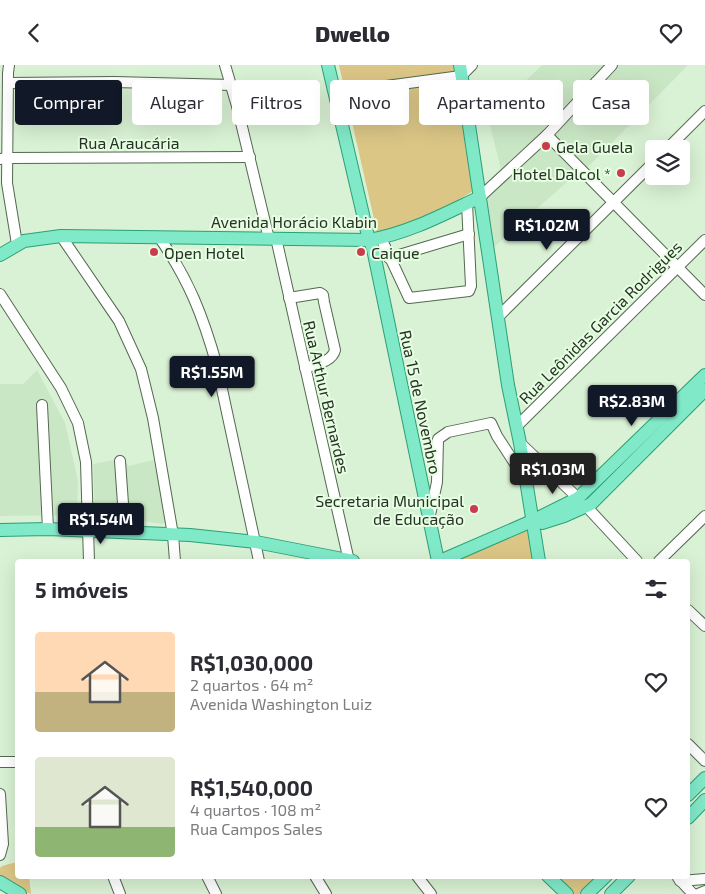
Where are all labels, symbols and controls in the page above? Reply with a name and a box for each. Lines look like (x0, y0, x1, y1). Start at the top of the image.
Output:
icon: back (20, 19, 48, 47)
icon: heart (657, 19, 685, 47)
text: Dwello (315, 20, 390, 46)
chip: Comprar (15, 80, 122, 125)
chip: Alugar (132, 80, 222, 125)
chip: Filtros (232, 80, 320, 125)
chip: Novo (330, 80, 409, 125)
chip: Apartamento (419, 80, 563, 125)
chip: Casa (573, 80, 649, 125)
street label: Rua Araucária (78, 133, 180, 152)
place label: Gela Guela (556, 137, 633, 156)
marker: Gela Guela (540, 140, 552, 152)
map controls (645, 140, 690, 185)
button: layers (645, 140, 690, 185)
place label: Hotel Dalcol * (513, 164, 611, 183)
marker: Hotel Dalcol * (615, 167, 627, 179)
pin: R$1.02M (501, 209, 593, 251)
street label: Avenida Horácio Klabin (211, 212, 377, 231)
text: R$1.02M (515, 215, 579, 234)
street label: Rua Leônidas Garcia Rodrigues (515, 237, 685, 407)
place label: Open Hotel (164, 243, 245, 262)
place label: Caique (371, 243, 420, 262)
marker: Open Hotel (148, 246, 160, 258)
marker: Caique (355, 246, 367, 258)
street label: Rua Arthur Bernardes (300, 319, 354, 475)
street label: Rua 15 de Novembro (396, 328, 446, 476)
pin: R$1.55M (166, 355, 258, 398)
text: R$1.55M (181, 362, 243, 381)
pin: R$2.83M (586, 385, 678, 427)
text: R$2.83M (599, 391, 665, 410)
pin: R$1.03M (507, 453, 599, 495)
text: R$1.03M (521, 459, 585, 478)
place label: Secretaria Municipal de Educação (315, 491, 464, 529)
pin: R$1.54M (55, 503, 147, 545)
marker: Secretaria Municipal de Educação (468, 503, 480, 515)
text: R$1.54M (69, 509, 133, 528)
icon: filters (642, 575, 670, 603)
text: 5 imóveis (35, 577, 128, 602)
text: R$1,030,000 (190, 650, 313, 675)
icon: home (75, 652, 135, 712)
icon: heart (642, 668, 670, 696)
text: 2 quartos · 64 m² (190, 675, 313, 694)
text: Avenida Washington Luiz (190, 694, 372, 713)
text: R$1,540,000 (190, 775, 313, 800)
icon: home (75, 777, 135, 837)
icon: heart (642, 793, 670, 821)
text: 4 quartos · 108 m² (190, 800, 321, 819)
text: Rua Campos Sales (190, 819, 323, 838)

